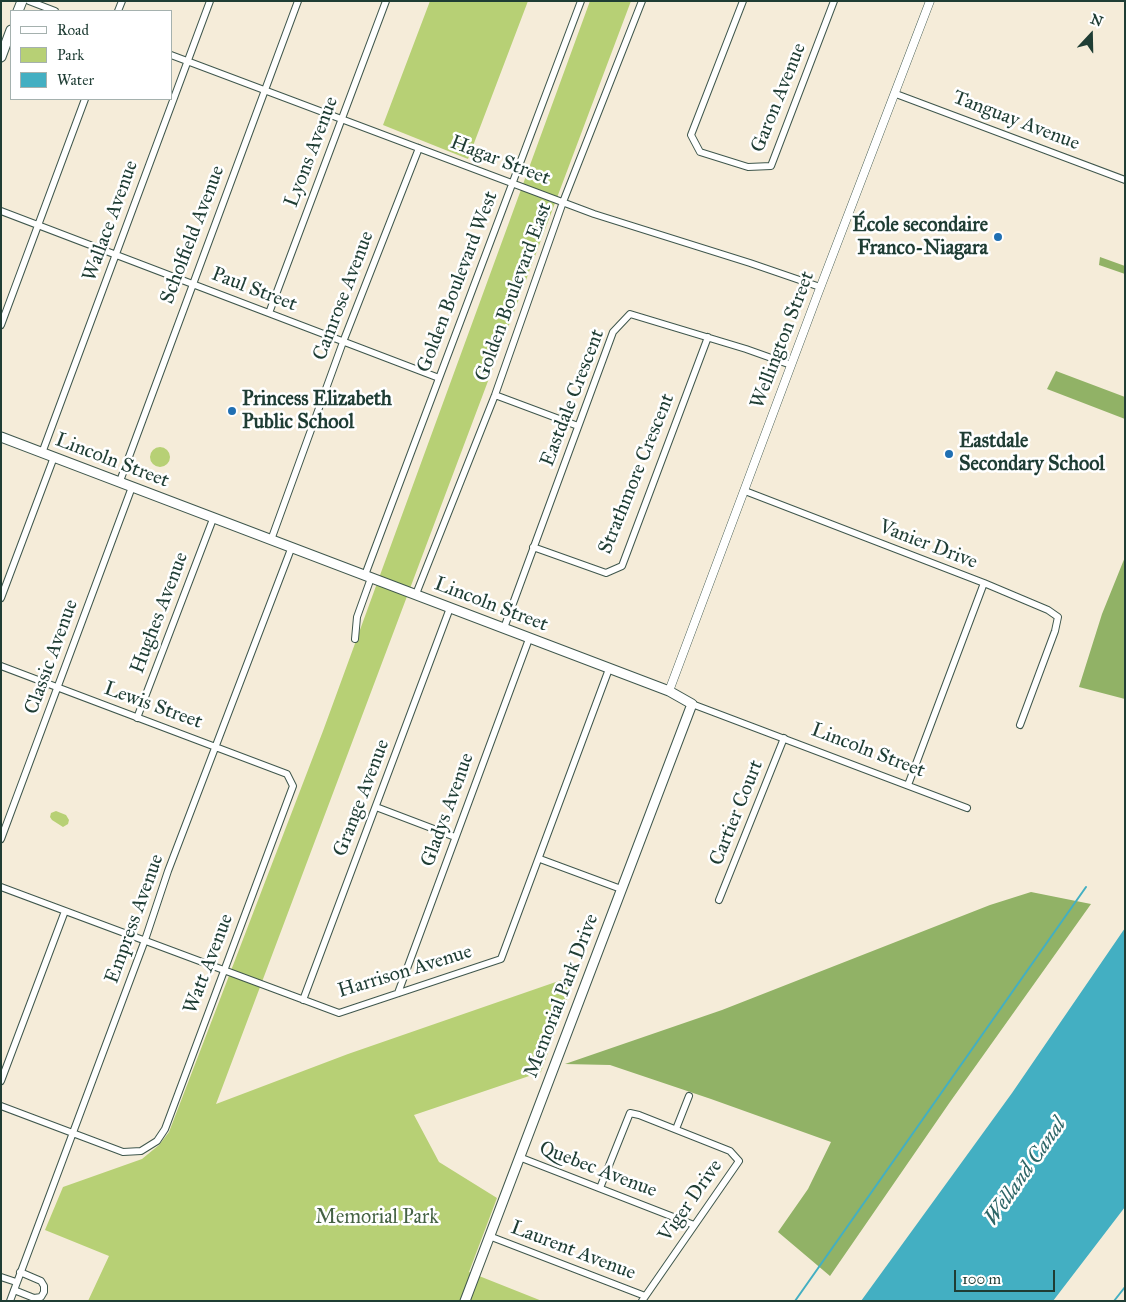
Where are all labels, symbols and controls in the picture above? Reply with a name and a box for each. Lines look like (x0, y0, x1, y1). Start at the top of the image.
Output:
legend (10, 10, 172, 100)
north arrow (1066, 10, 1116, 60)
text: N (1088, 10, 1105, 31)
text: Road (57, 21, 89, 39)
street label: Garon Avenue (746, 40, 812, 156)
text: Park (57, 46, 84, 64)
text: Water (57, 71, 94, 89)
street label: Tanguay Avenue (949, 86, 1083, 156)
street label: Lyons Avenue (280, 93, 344, 211)
street label: Hagar Street (447, 131, 553, 191)
street label: Wallace Avenue (78, 157, 144, 285)
street label: Scholfield Avenue (156, 162, 230, 308)
street label: Golden Boulevard West (412, 188, 504, 376)
street label: Golden Boulevard East (471, 199, 557, 385)
place label: École secondaire Franco-Niagara (852, 214, 988, 261)
street label: Camrose Avenue (308, 228, 380, 364)
marker: École secondaire Franco-Niagara (992, 231, 1004, 243)
street label: Paul Street (208, 263, 300, 317)
street label: Wellington Street (746, 268, 820, 412)
street label: Eastdale Crescent (536, 326, 610, 470)
place label: Princess Elizabeth Public School (242, 388, 392, 435)
street label: Strathmore Crescent (594, 390, 680, 558)
marker: Princess Elizabeth Public School (226, 405, 238, 417)
street label: Lincoln Street (52, 428, 172, 494)
place label: Eastdale Secondary School (959, 430, 1105, 477)
marker: Eastdale Secondary School (943, 448, 955, 460)
street label: Vanier Drive (875, 515, 981, 575)
street label: Hughes Avenue (126, 549, 194, 677)
street label: Lincoln Street (431, 572, 551, 638)
street label: Classic Avenue (20, 596, 84, 718)
street label: Lewis Street (101, 677, 205, 735)
street label: Lincoln Street (808, 718, 928, 784)
street label: Grange Avenue (329, 736, 395, 860)
street label: Gladys Avenue (416, 750, 480, 870)
street label: Cartier Court (705, 757, 769, 869)
street label: Empress Avenue (101, 851, 169, 987)
street label: Watt Avenue (179, 911, 239, 1017)
street label: Memorial Park Drive (520, 911, 604, 1081)
street label: Harrison Avenue (335, 940, 475, 1004)
water label: Welland Canal (980, 1113, 1072, 1231)
street label: Quebec Avenue (536, 1137, 660, 1203)
street label: Viger Drive (654, 1155, 728, 1247)
park label: Memorial Park (316, 1206, 438, 1230)
street label: Laurent Avenue (507, 1216, 639, 1286)
scale bar (956, 1260, 1057, 1292)
text: 100 m (962, 1270, 1001, 1288)

